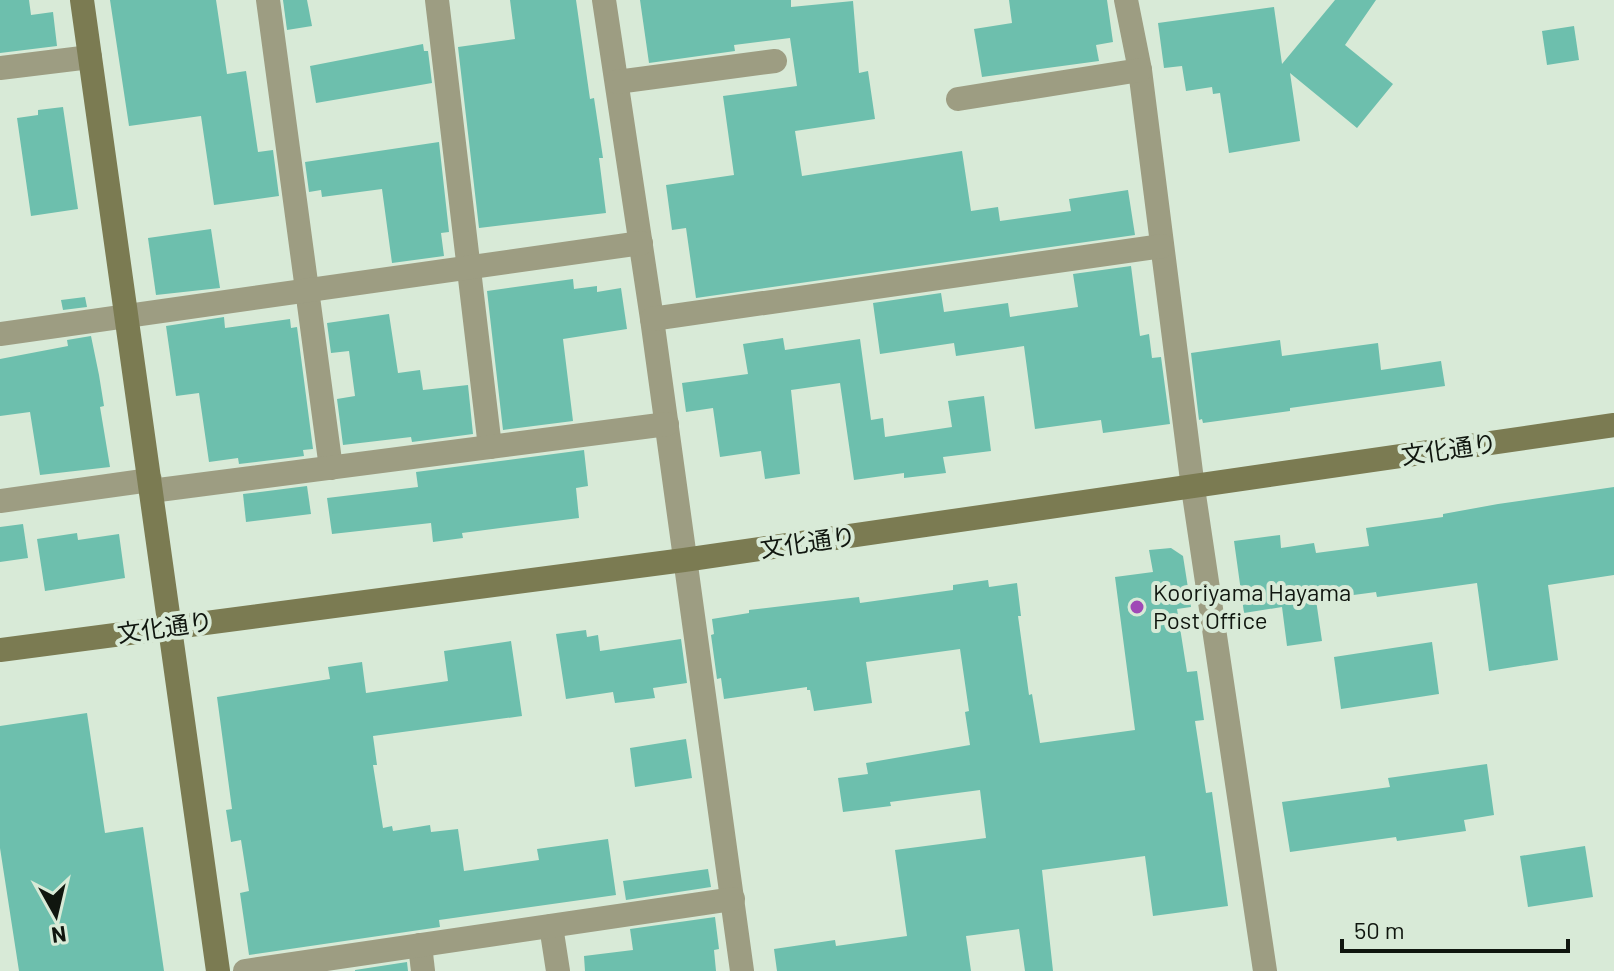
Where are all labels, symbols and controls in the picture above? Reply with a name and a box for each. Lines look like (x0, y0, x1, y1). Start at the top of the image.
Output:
street label: 文化通り (1399, 427, 1498, 470)
street label: 文化通り (758, 520, 857, 563)
place label: Kooriyama Hayama Post Office (1153, 577, 1351, 634)
marker: Kooriyama Hayama Post Office (1128, 598, 1146, 616)
street label: 文化通り (115, 605, 214, 648)
north arrow (16, 875, 96, 955)
scale bar (1342, 903, 1568, 953)
text: 50 m (1354, 915, 1405, 944)
text: N (50, 922, 68, 950)

